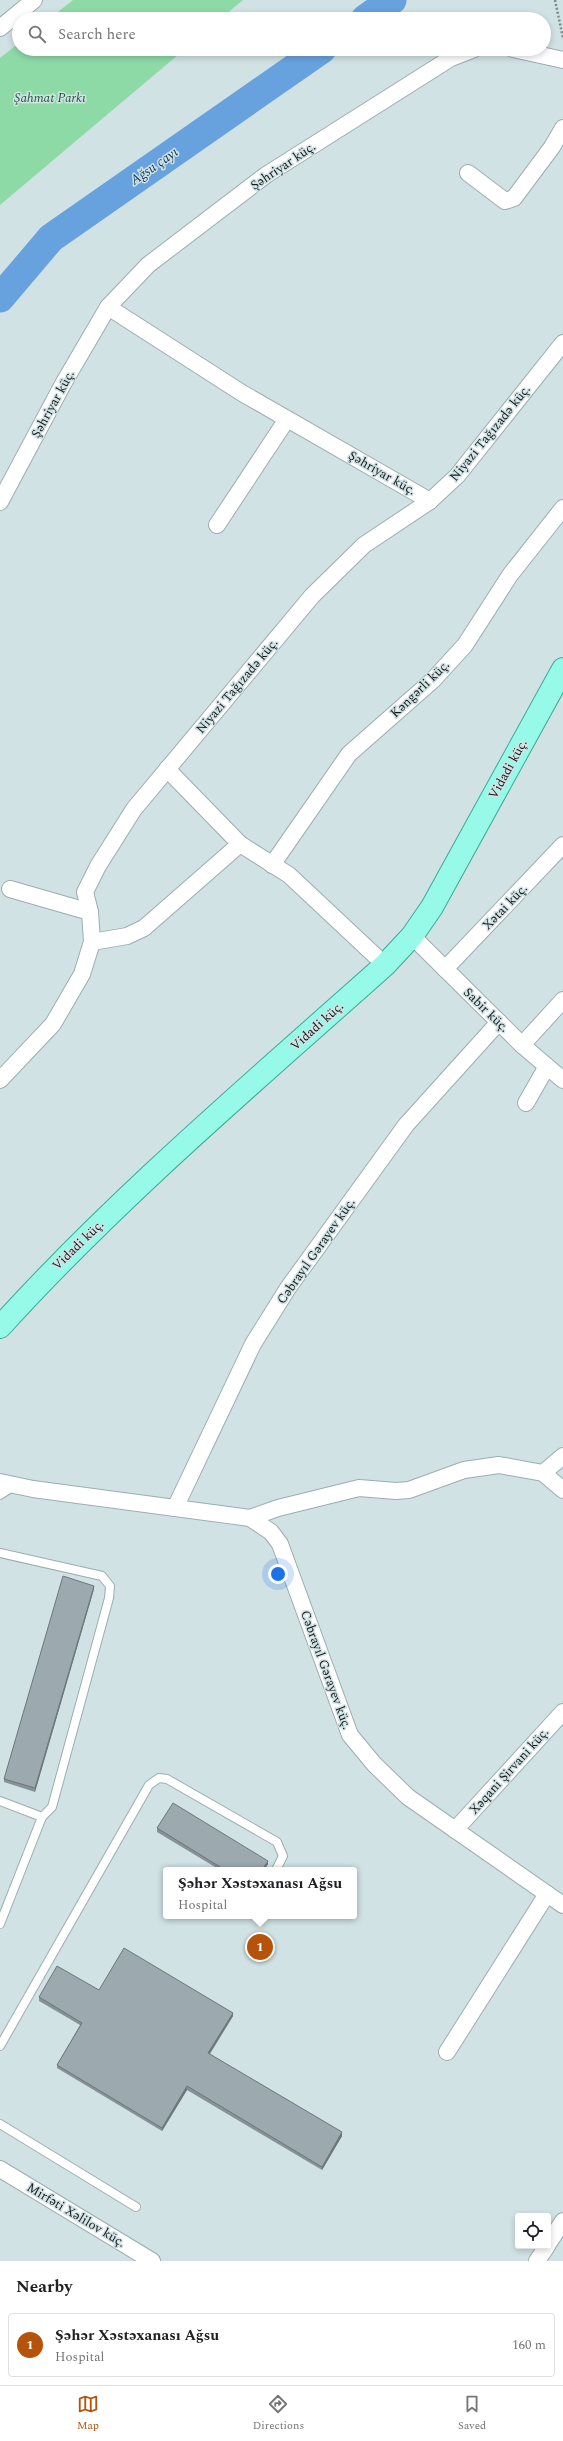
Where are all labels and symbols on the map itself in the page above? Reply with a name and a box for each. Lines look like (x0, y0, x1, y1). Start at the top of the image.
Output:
park label: Şahmat Parkı (14, 88, 86, 108)
street label: Şəhriyar küç. (246, 137, 320, 195)
water label: Ağsu çayı (125, 142, 182, 191)
street label: Şəhriyar küç. (26, 366, 80, 442)
street label: Niyazi Tağızadə küç. (445, 380, 535, 486)
street label: Şəhriyar küç. (345, 446, 419, 500)
street label: Niyazi Tağızadə küç. (191, 634, 283, 738)
street label: Kəngərli küç. (386, 655, 454, 723)
street label: Vidadi küç. (483, 735, 533, 803)
street label: Xətai küç. (478, 879, 532, 935)
street label: Sabir küç. (459, 983, 513, 1037)
street label: Vidadi küç. (286, 997, 348, 1055)
street label: Cəbrayıl Gərayev küç. (272, 1194, 360, 1308)
street label: Vidadi küç. (47, 1215, 109, 1275)
your location (268, 1564, 288, 1584)
street label: Cəbrayıl Gərayev küç. (295, 1608, 357, 1732)
street label: Xəqani Şirvani küç. (464, 1723, 554, 1819)
pin: 1 (247, 1932, 273, 1962)
street label: Mirfəti Xəlilov küç. (23, 2178, 129, 2252)

